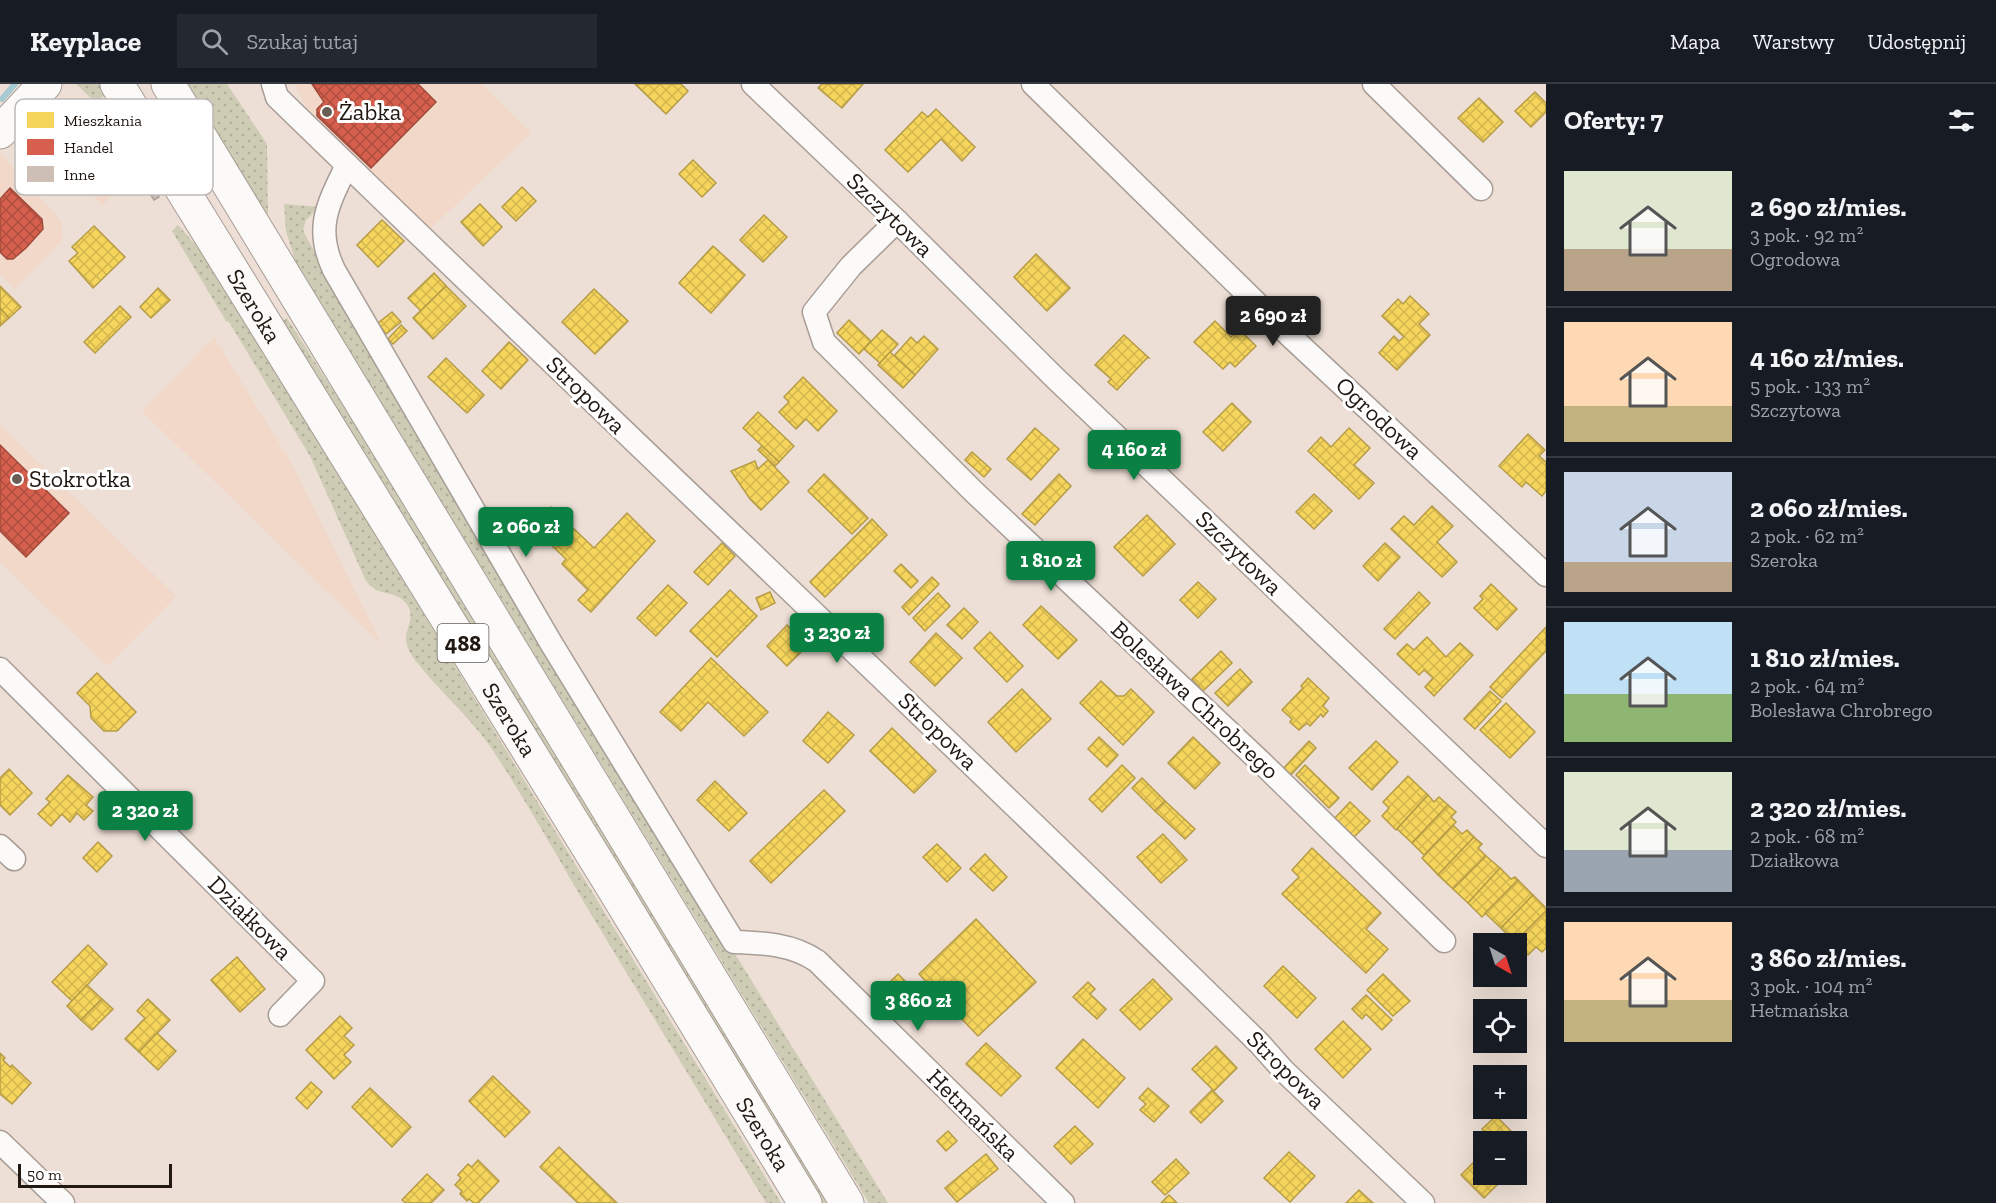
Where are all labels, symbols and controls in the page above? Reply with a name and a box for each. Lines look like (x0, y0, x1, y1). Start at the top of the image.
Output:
search box (177, 14, 597, 68)
text: Keyplace (30, 25, 141, 58)
icon: search (198, 25, 231, 58)
text: Szukaj tutaj (246, 28, 358, 55)
text: Mapa (1670, 29, 1720, 54)
text: Warstwy (1753, 29, 1835, 54)
text: Udostępnij (1868, 29, 1966, 54)
place label: Żabka (339, 97, 402, 126)
legend (15, 99, 213, 195)
text: Oferty: 7 (1564, 104, 1663, 136)
icon: filters (1945, 104, 1978, 137)
marker: Żabka (320, 105, 334, 119)
text: Mieszkania (64, 111, 142, 130)
text: Handel (64, 138, 113, 157)
text: Inne (64, 165, 95, 184)
street label: Szczytowa (841, 166, 940, 263)
text: 2 690 zł/mies. (1750, 191, 1907, 223)
icon: home (1612, 195, 1684, 267)
text: 3 pok. · 92 m² (1750, 223, 1863, 247)
text: Ogrodowa (1750, 247, 1840, 271)
street label: Szeroka (221, 264, 288, 348)
pin: 2 690 zł (1211, 296, 1335, 347)
text: 2 690 zł (1240, 303, 1306, 327)
text: 4 160 zł/mies. (1750, 342, 1904, 374)
icon: home (1612, 346, 1684, 418)
street label: Stropowa (541, 350, 632, 440)
street label: Ogrodowa (1330, 370, 1429, 465)
text: 5 pok. · 133 m² (1750, 374, 1870, 398)
text: Szczytowa (1750, 398, 1841, 422)
pin: 4 160 zł (1072, 430, 1196, 481)
text: 4 160 zł (1102, 437, 1166, 461)
place label: Stokrotka (29, 464, 131, 493)
marker: Stokrotka (10, 472, 24, 486)
text: 2 060 zł/mies. (1750, 492, 1908, 524)
icon: home (1612, 496, 1684, 568)
street label: Szczytowa (1190, 504, 1289, 601)
pin: 2 060 zł (464, 507, 588, 558)
text: 2 060 zł (492, 514, 560, 538)
text: 2 pok. · 62 m² (1750, 524, 1864, 548)
pin: 1 810 zł (989, 541, 1113, 592)
text: 1 810 zł (1020, 548, 1082, 572)
text: Szeroka (1750, 548, 1818, 572)
pin: 3 230 zł (775, 613, 899, 664)
street label: Bolesława Chrobrego (1105, 614, 1285, 785)
text: 3 230 zł (804, 620, 870, 644)
road number: 488 (438, 624, 488, 662)
text: 1 810 zł/mies. (1750, 642, 1900, 674)
icon: home (1612, 646, 1684, 718)
text: 2 pok. · 64 m² (1750, 674, 1864, 698)
street label: Szeroka (476, 677, 544, 762)
street label: Stropowa (893, 686, 984, 776)
text: Bolesława Chrobrego (1750, 698, 1933, 722)
pin: 2 320 zł (83, 791, 207, 842)
text: 2 320 zł/mies. (1750, 792, 1907, 824)
icon: home (1612, 796, 1684, 868)
text: 2 320 zł (112, 798, 178, 822)
text: 2 pok. · 68 m² (1750, 824, 1864, 848)
text: Działkowa (1750, 848, 1839, 872)
street label: Działkowa (202, 870, 299, 966)
north arrow (1473, 933, 1527, 987)
map controls (1473, 933, 1527, 1185)
text: 3 860 zł/mies. (1750, 942, 1907, 974)
icon: home (1612, 946, 1684, 1018)
text: 3 pok. · 104 m² (1750, 974, 1872, 998)
pin: 3 860 zł (856, 981, 980, 1032)
text: 3 860 zł (885, 988, 951, 1012)
text: Hetmańska (1750, 998, 1849, 1022)
button: locate (1473, 999, 1527, 1053)
street label: Stropowa (1241, 1024, 1332, 1115)
street label: Hetmańska (921, 1063, 1026, 1167)
button: + (1473, 1065, 1527, 1119)
street label: Szeroka (730, 1092, 797, 1177)
button: − (1473, 1131, 1527, 1185)
scale bar (18, 1161, 172, 1188)
text: 50 m (27, 1165, 62, 1184)

